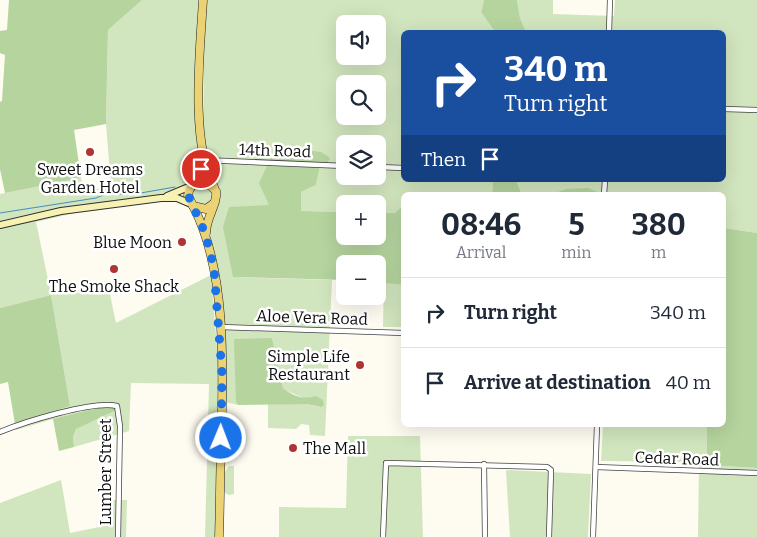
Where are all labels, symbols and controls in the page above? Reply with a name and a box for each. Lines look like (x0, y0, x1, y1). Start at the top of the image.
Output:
map controls (336, 15, 386, 305)
button: sound (336, 15, 386, 65)
text: 340 m (504, 48, 607, 90)
icon: right (421, 50, 486, 115)
button: search (336, 75, 386, 125)
text: Turn right (504, 90, 607, 117)
button: layers (336, 135, 386, 185)
street label: 14th Road (239, 140, 312, 161)
icon: arrive (476, 145, 504, 173)
marker: Sweet Dreams Garden Hotel (84, 146, 96, 158)
pin (180, 148, 222, 190)
text: Then (421, 148, 466, 171)
icon: arrive (187, 155, 215, 183)
place label: Sweet Dreams Garden Hotel (37, 160, 143, 197)
button: + (336, 195, 386, 245)
text: 08:46 (441, 207, 521, 243)
text: 5 (568, 207, 585, 243)
text: 380 (632, 207, 686, 243)
place label: Blue Moon (93, 233, 172, 252)
marker: Blue Moon (176, 236, 188, 248)
text: Arrival (456, 243, 506, 262)
text: min (561, 243, 591, 262)
text: m (651, 243, 666, 262)
button: − (336, 255, 386, 305)
marker: The Smoke Shack (108, 263, 120, 275)
place label: The Smoke Shack (49, 277, 179, 296)
icon: right (421, 299, 449, 327)
text: Turn right (464, 301, 557, 324)
text: 340 m (650, 301, 706, 324)
street label: Aloe Vera Road (256, 306, 369, 329)
place label: Simple Life Restaurant (267, 347, 350, 384)
marker: Simple Life Restaurant (354, 359, 366, 371)
icon: arrive (421, 369, 449, 397)
text: Arrive at destination (464, 371, 651, 394)
text: 40 m (666, 371, 711, 394)
position arrow (194, 411, 246, 463)
street label: Lumber Street (96, 418, 115, 526)
place label: The Mall (303, 439, 366, 458)
marker: The Mall (287, 442, 299, 454)
street label: Cedar Road (634, 448, 720, 469)

